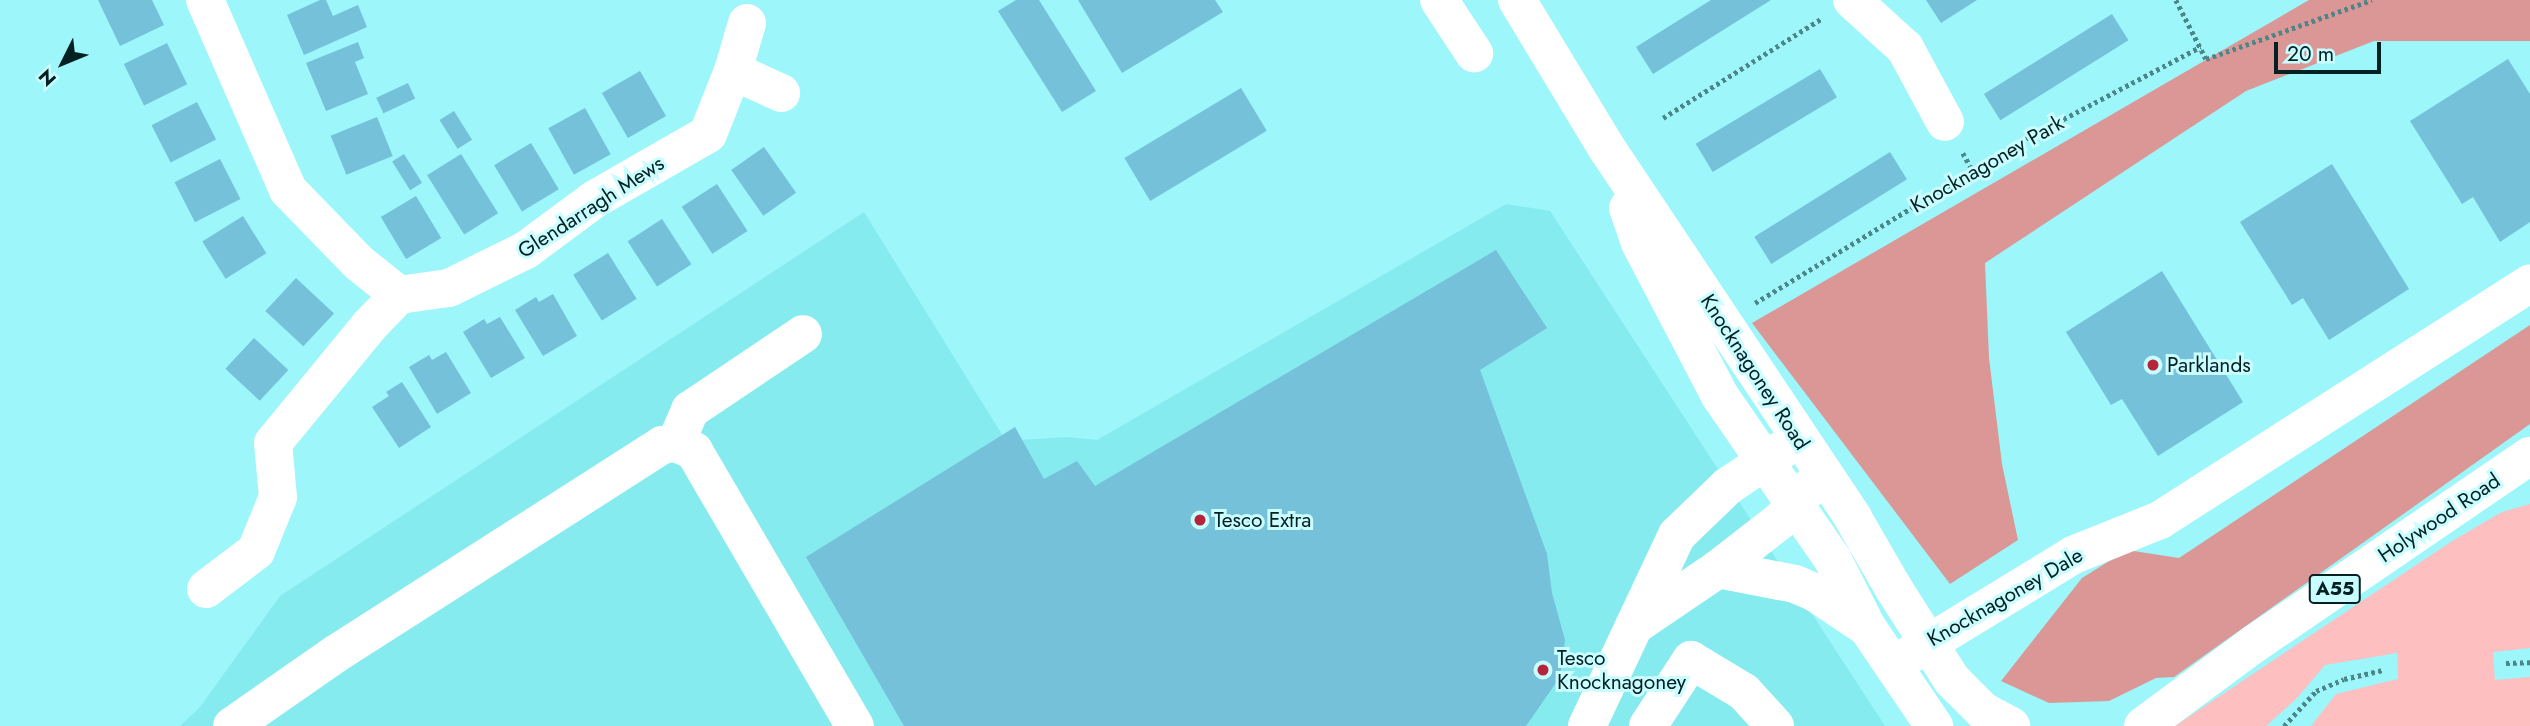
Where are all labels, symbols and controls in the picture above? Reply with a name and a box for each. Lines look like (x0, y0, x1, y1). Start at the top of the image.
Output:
north arrow (28, 28, 98, 98)
scale bar (2278, 28, 2385, 72)
text: 20 m (2287, 39, 2334, 69)
text: N (32, 63, 62, 92)
street label: Knocknagoney Park (1906, 110, 2068, 218)
street label: Glendarragh Mews (513, 150, 669, 264)
street label: Knocknagoney Road (1695, 289, 1815, 455)
place label: Parklands (2167, 352, 2251, 378)
marker: Parklands (2145, 357, 2161, 373)
street label: Holywood Road (2373, 468, 2505, 568)
place label: Tesco Extra (1214, 507, 1311, 533)
marker: Tesco Extra (1192, 512, 1208, 528)
street label: Knocknagoney Dale (1923, 542, 2087, 652)
road number: A55 (2309, 574, 2361, 604)
place label: Tesco Knocknagoney (1557, 645, 1686, 695)
marker: Tesco Knocknagoney (1535, 662, 1551, 678)

